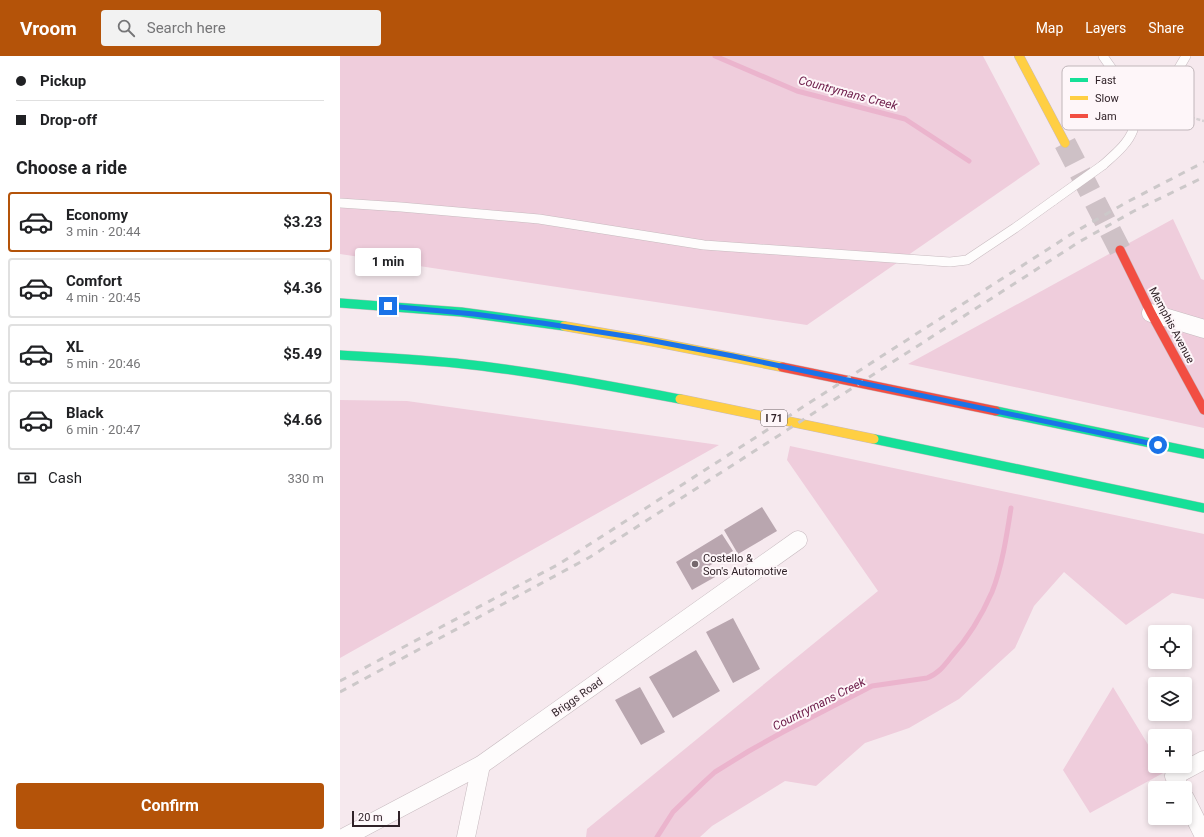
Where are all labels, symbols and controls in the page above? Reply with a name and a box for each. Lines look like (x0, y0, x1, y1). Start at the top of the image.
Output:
search box (101, 10, 381, 46)
text: Vroom (20, 17, 77, 40)
icon: search (115, 17, 137, 39)
text: Search here (147, 19, 226, 37)
text: Map (1036, 20, 1063, 36)
text: Layers (1085, 20, 1126, 36)
text: Share (1148, 20, 1184, 36)
legend (1062, 66, 1194, 130)
text: Pickup (40, 72, 86, 90)
water label: Countrymans Creek (797, 73, 900, 113)
text: Fast (1095, 74, 1117, 87)
text: Slow (1095, 92, 1119, 105)
text: Jam (1095, 110, 1117, 123)
text: Drop-off (40, 111, 97, 129)
text: Choose a ride (16, 157, 127, 178)
icon: car (18, 204, 54, 240)
text: Economy (66, 206, 128, 224)
text: $3.23 (283, 213, 322, 231)
text: 3 min · 20:44 (66, 224, 141, 239)
callout: 1 min (355, 248, 421, 276)
text: 1 min (372, 254, 404, 269)
icon: car (18, 270, 54, 306)
text: Comfort (66, 272, 122, 290)
text: $4.36 (283, 279, 322, 297)
street label: Memphis Avenue (1146, 285, 1197, 366)
text: 4 min · 20:45 (66, 290, 141, 305)
route end (379, 297, 397, 315)
icon: car (18, 336, 54, 372)
text: XL (66, 338, 84, 356)
text: $5.49 (283, 345, 322, 363)
text: 5 min · 20:46 (66, 356, 141, 371)
icon: car (18, 402, 54, 438)
text: Black (66, 404, 103, 422)
road number: I 71 (761, 410, 787, 426)
text: $4.66 (283, 411, 322, 429)
text: 6 min · 20:47 (66, 422, 141, 437)
route start (1149, 436, 1167, 454)
icon: cash (16, 467, 38, 489)
text: Cash (48, 469, 82, 487)
text: 330 m (287, 471, 324, 486)
place label: Costello & Son's Automotive (703, 552, 788, 578)
marker: Costello & Son's Automotive (690, 559, 700, 569)
map controls (1148, 625, 1192, 825)
button: locate (1148, 625, 1192, 669)
water label: Countrymans Creek (770, 674, 869, 733)
street label: Briggs Road (549, 675, 605, 720)
button: layers (1148, 677, 1192, 721)
button: + (1148, 729, 1192, 773)
button: − (1148, 781, 1192, 825)
button: Confirm (16, 783, 324, 829)
scale bar (352, 809, 400, 828)
text: 20 m (358, 811, 383, 824)

